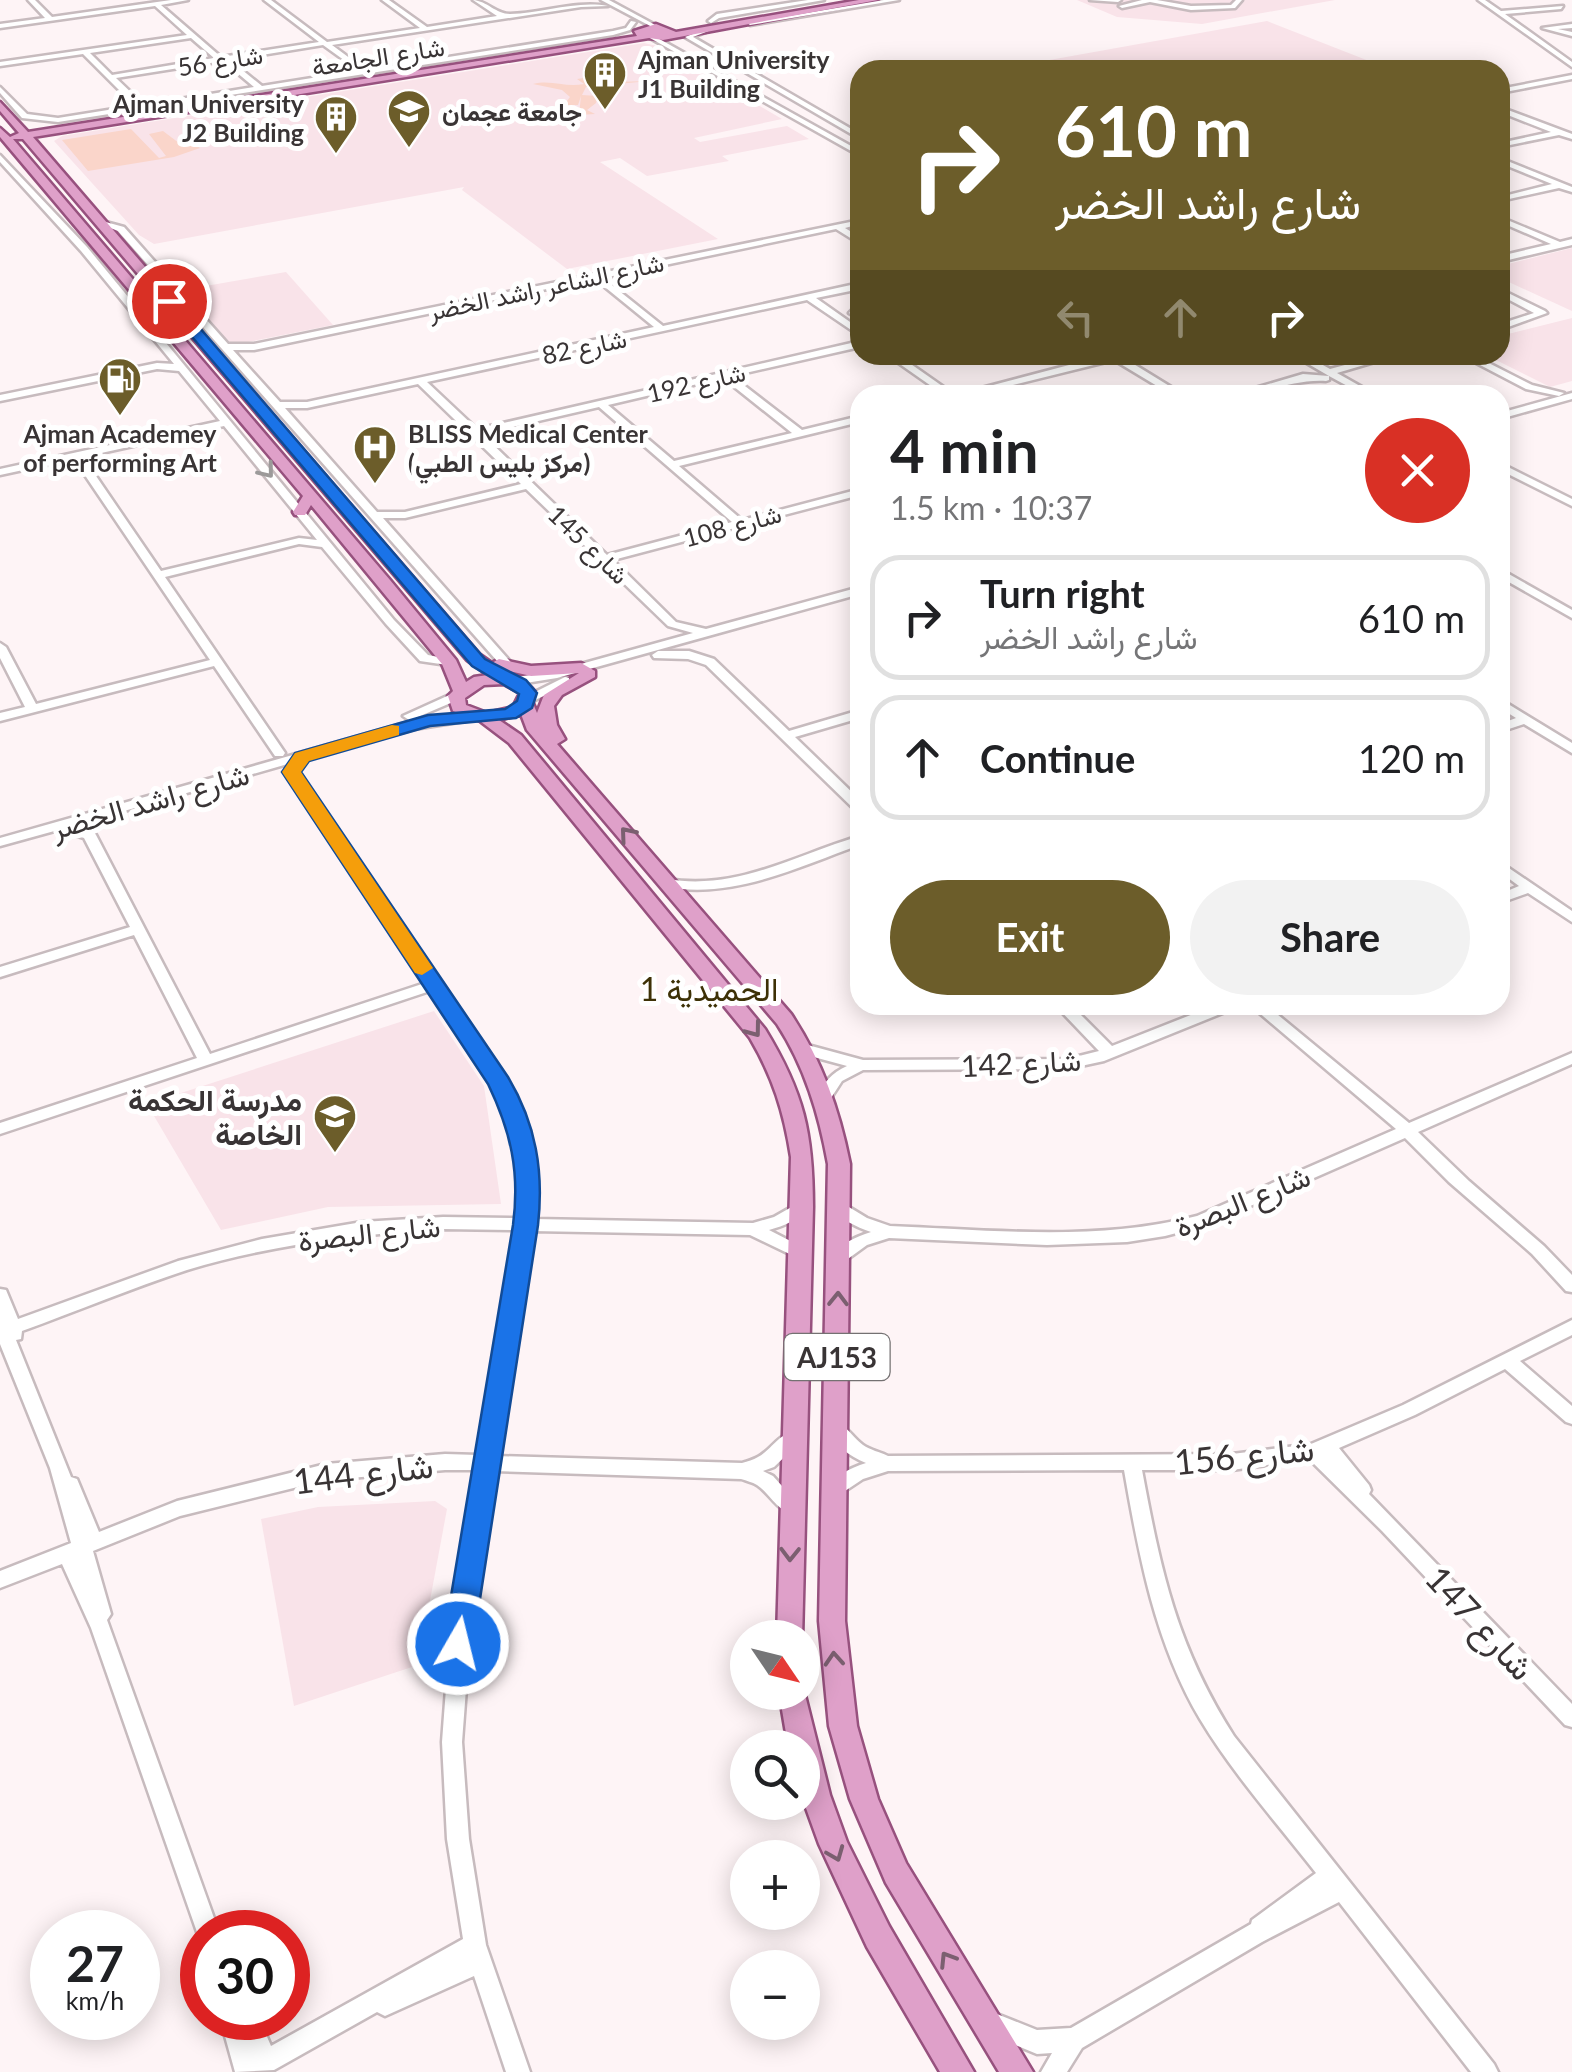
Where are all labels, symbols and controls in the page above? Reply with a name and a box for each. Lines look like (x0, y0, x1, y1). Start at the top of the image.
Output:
street label: شارع الجامعة (310, 31, 447, 84)
street label: شارع 56 (175, 38, 265, 84)
place label: Ajman University J1 Building (637, 44, 830, 103)
building icon: Ajman University J1 Building (582, 50, 628, 111)
place label: Ajman University J2 Building (112, 88, 305, 147)
school or university icon: جامعة عجمان (386, 88, 432, 149)
text: 610 m (1055, 88, 1252, 172)
building icon: Ajman University J2 Building (313, 94, 359, 155)
place label: جامعة عجمان (442, 96, 582, 127)
icon: right (890, 100, 1020, 230)
text: شارع راشد الخضر (1055, 175, 1361, 229)
street label: شارع الشاعر راشد الخضر (425, 246, 667, 329)
pin (127, 259, 212, 344)
icon: arrive (142, 274, 197, 329)
icon: left (1048, 290, 1103, 345)
icon: ahead (1153, 290, 1208, 345)
icon: right (1258, 290, 1313, 345)
street label: شارع 82 (539, 322, 630, 373)
fuel station icon: Ajman Academey of performing Art (97, 356, 143, 417)
street label: شارع 192 (644, 356, 749, 411)
text: 4 min (890, 414, 1039, 486)
place label: Ajman Academey of performing Art (22, 418, 217, 477)
place label: BLISS Medical Center (مركز بليس الطبي) (408, 418, 649, 484)
button: close (1365, 418, 1470, 523)
hospital icon: BLISS Medical Center (مركز بليس الطبي) (352, 424, 398, 485)
one-way arrow (255, 459, 273, 477)
text: 1.5 km · 10:37 (890, 488, 1092, 527)
street label: شارع 145 (540, 498, 635, 592)
street label: شارع 108 (680, 498, 785, 555)
text: Turn right (980, 570, 1145, 616)
icon: right (895, 590, 950, 645)
text: 610 m (1358, 595, 1465, 641)
text: شارع راشد الخضر (980, 617, 1198, 656)
icon: ahead (895, 730, 950, 785)
text: Continue (980, 735, 1135, 781)
text: 120 m (1358, 735, 1465, 781)
street label: شارع راشد الخضر (46, 755, 254, 850)
one-way arrow (621, 827, 639, 845)
button: Exit (890, 880, 1170, 995)
button: Share (1190, 880, 1470, 995)
district label: الحميدية 1 (640, 969, 778, 1008)
one-way arrow (742, 1019, 760, 1037)
street label: شارع 142 (960, 1041, 1082, 1087)
place label: مدرسة الحكمة الخاصة (128, 1081, 302, 1151)
school or university icon: مدرسة الحكمة الخاصة (312, 1093, 358, 1154)
street label: شارع البصرة (1169, 1157, 1317, 1247)
street label: شارع البصرة (296, 1207, 442, 1261)
one-way arrow (828, 1290, 849, 1306)
road number: AJ153 (784, 1334, 890, 1380)
street label: شارع 156 (1172, 1426, 1316, 1487)
street label: شارع 144 (291, 1443, 436, 1506)
one-way arrow (780, 1546, 801, 1562)
street label: شارع 147 (1414, 1556, 1544, 1691)
position arrow (406, 1592, 510, 1696)
north arrow (730, 1620, 820, 1710)
map controls (730, 1620, 820, 2040)
one-way arrow (824, 1650, 845, 1666)
button: search (730, 1730, 820, 1820)
button: + (730, 1840, 820, 1930)
one-way arrow (824, 1844, 844, 1862)
speed limit sign: 30 (180, 1910, 310, 2040)
text: 27 (66, 1933, 124, 1993)
button: − (730, 1950, 820, 2040)
one-way arrow (940, 1952, 959, 1970)
text: km/h (66, 1985, 124, 2015)

